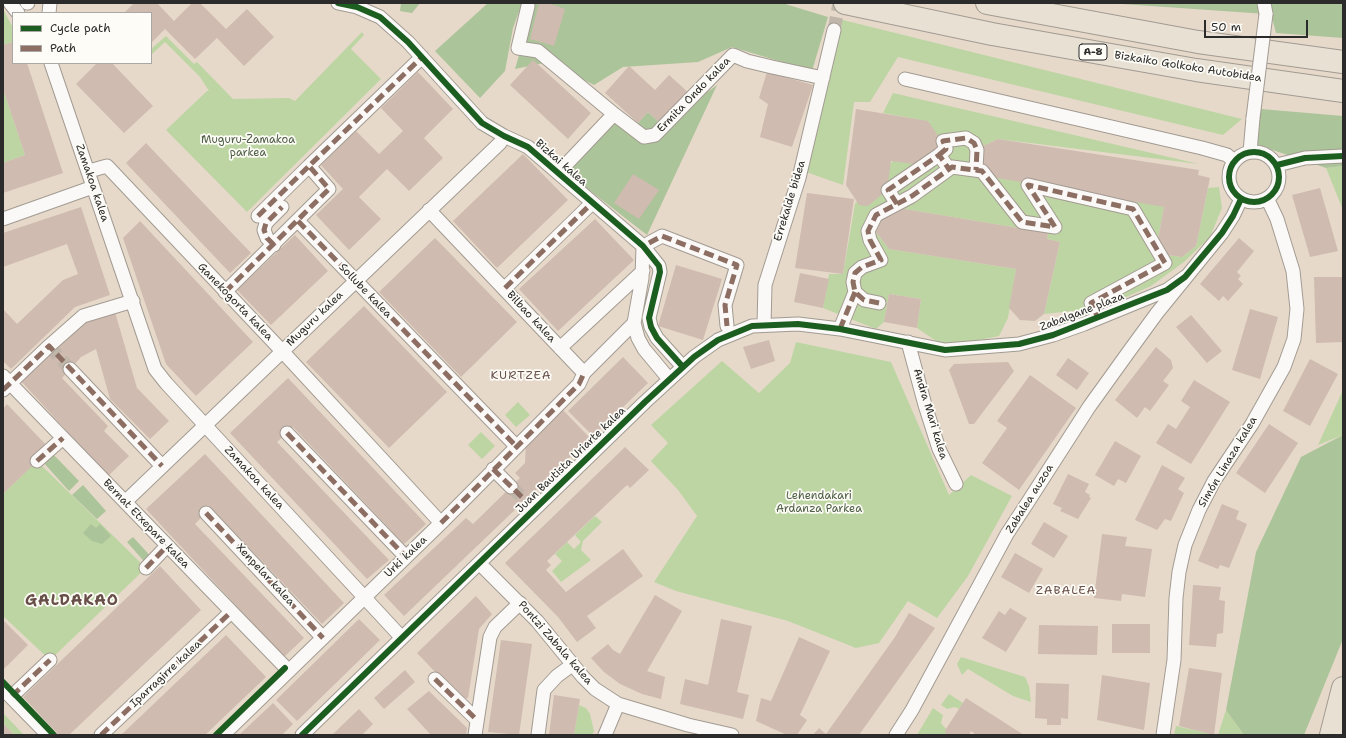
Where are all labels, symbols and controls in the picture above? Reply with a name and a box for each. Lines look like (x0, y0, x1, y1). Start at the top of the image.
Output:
legend (12, 12, 152, 64)
scale bar (1206, 12, 1310, 38)
text: 50 m (1211, 19, 1241, 35)
text: Cycle path (50, 20, 111, 36)
text: Path (50, 40, 76, 56)
road number: A-8 (1079, 44, 1107, 60)
street label: Bizkaiko Golkoko Autobidea (1113, 49, 1263, 85)
street label: Ermita Ondo kalea (655, 55, 733, 135)
park label: Muguru-Zamakoa parkea (201, 133, 295, 159)
street label: Bizkai kalea (532, 137, 590, 189)
street label: Zamakoa kalea (73, 142, 111, 224)
street label: Errekalde bidea (771, 159, 809, 243)
street label: Ganekogorta kalea (195, 261, 275, 343)
street label: Sollube kalea (336, 261, 394, 321)
street label: Muguru kalea (284, 289, 346, 349)
street label: Bilbao kalea (504, 289, 558, 345)
street label: Zabalgane plaza (1038, 290, 1126, 334)
street label: Andra Mari kalea (910, 367, 950, 461)
district label: KURTZEA (491, 369, 551, 383)
street label: Juan Bautista Uriarte kalea (513, 404, 629, 516)
street label: Simón Linaza kalea (1196, 414, 1260, 510)
street label: Zamakoa kalea (221, 444, 287, 512)
street label: Zabalea auzoa (1003, 462, 1057, 536)
street label: Bernat Etxepare kalea (100, 477, 192, 571)
park label: Lehendakari Ardanza Parkea (776, 489, 862, 515)
street label: Urki kalea (382, 534, 430, 580)
street label: Xenpelar kalea (233, 541, 297, 609)
district label: ZABALEA (1036, 584, 1096, 598)
district label: GALDAKAO (25, 592, 119, 610)
street label: Pontzi Zabala kalea (515, 598, 595, 688)
street label: Iparragirre kalea (128, 638, 204, 710)

